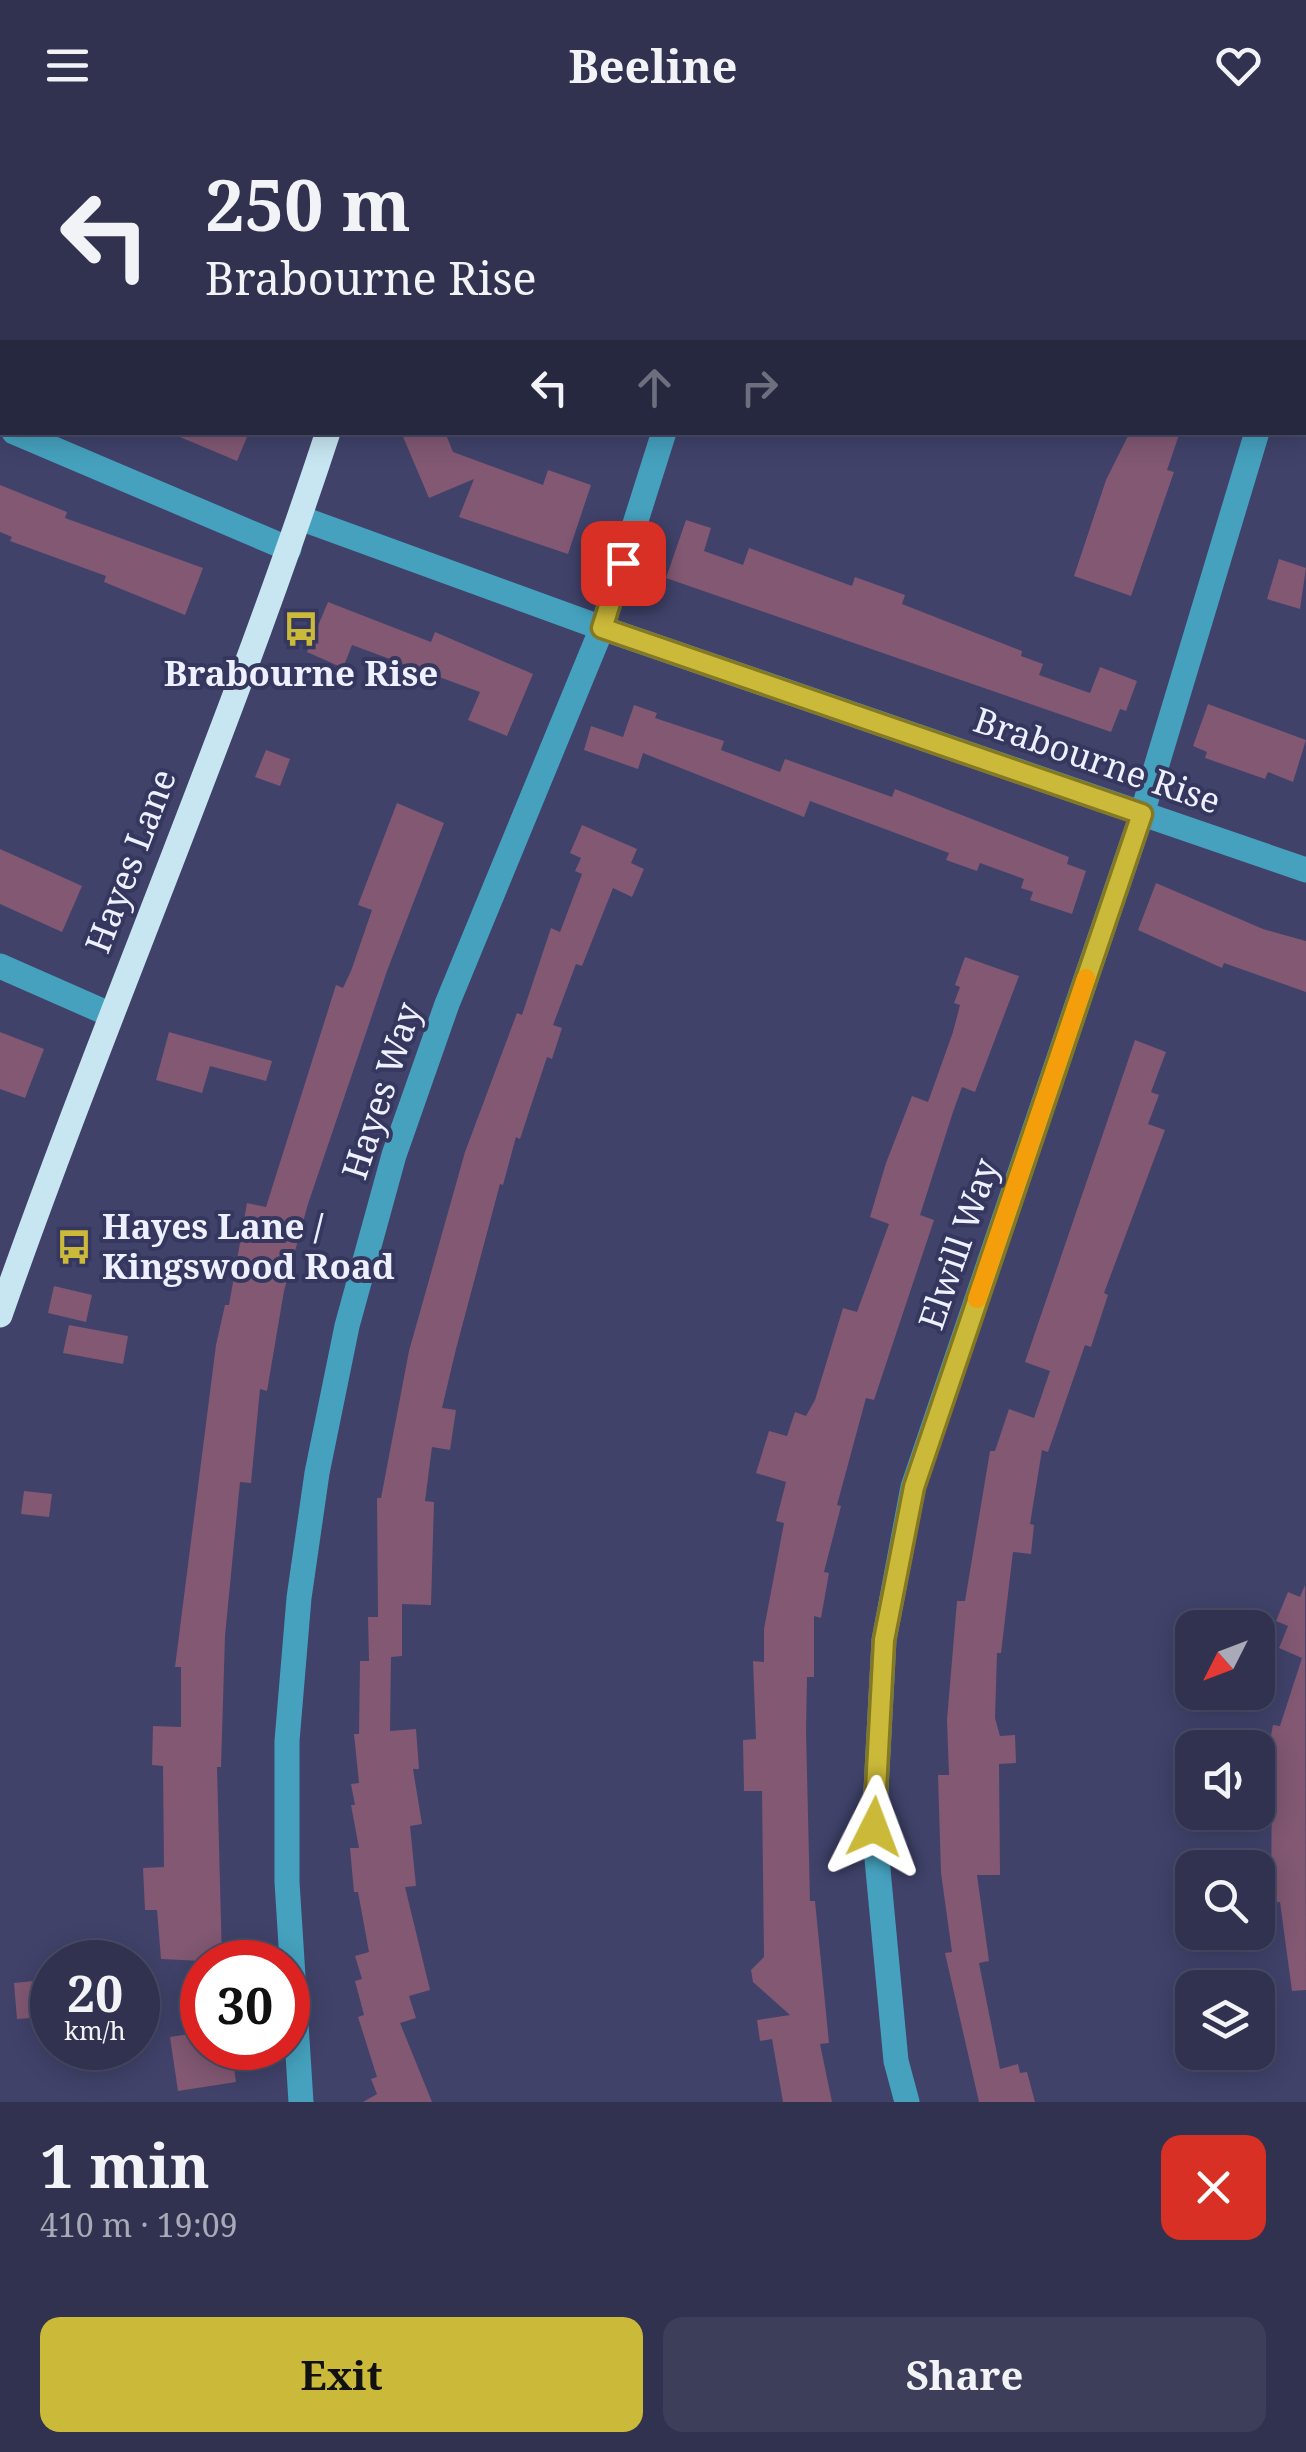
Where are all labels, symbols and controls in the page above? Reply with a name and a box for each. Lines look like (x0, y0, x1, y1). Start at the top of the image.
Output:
text: Beeline (568, 35, 738, 96)
icon: menu (40, 38, 95, 93)
icon: heart (1211, 38, 1266, 93)
text: 250 m (205, 156, 411, 252)
icon: left (40, 170, 170, 300)
text: Brabourne Rise (205, 247, 537, 308)
icon: left (522, 360, 577, 415)
icon: ahead (627, 360, 682, 415)
icon: right (732, 360, 787, 415)
pin (581, 521, 666, 606)
icon: arrive (596, 536, 651, 591)
bus stop icon: Brabourne Rise (282, 610, 320, 648)
place label: Brabourne Rise (164, 649, 438, 696)
street label: Brabourne Rise (968, 695, 1227, 824)
street label: Hayes Lane (73, 762, 186, 959)
street label: Hayes Way (330, 996, 431, 1185)
street label: Elwill Way (906, 1152, 1009, 1335)
place label: Hayes Lane / Kingswood Road (102, 1202, 395, 1289)
bus stop icon: Hayes Lane / Kingswood Road (55, 1228, 93, 1266)
north arrow (1175, 1610, 1275, 1710)
map controls (1175, 1610, 1275, 2070)
button: sound (1175, 1730, 1275, 1830)
position arrow (822, 1775, 926, 1879)
button: search (1175, 1850, 1275, 1950)
speed limit sign: 30 (180, 1940, 310, 2070)
text: 20 (67, 1959, 123, 2027)
button: layers (1175, 1970, 1275, 2070)
text: km/h (64, 2013, 126, 2047)
text: 1 min (40, 2124, 210, 2206)
button: close (1161, 2135, 1266, 2240)
text: 410 m · 19:09 (40, 2203, 238, 2246)
button: Exit (40, 2317, 643, 2432)
button: Share (663, 2317, 1266, 2432)

